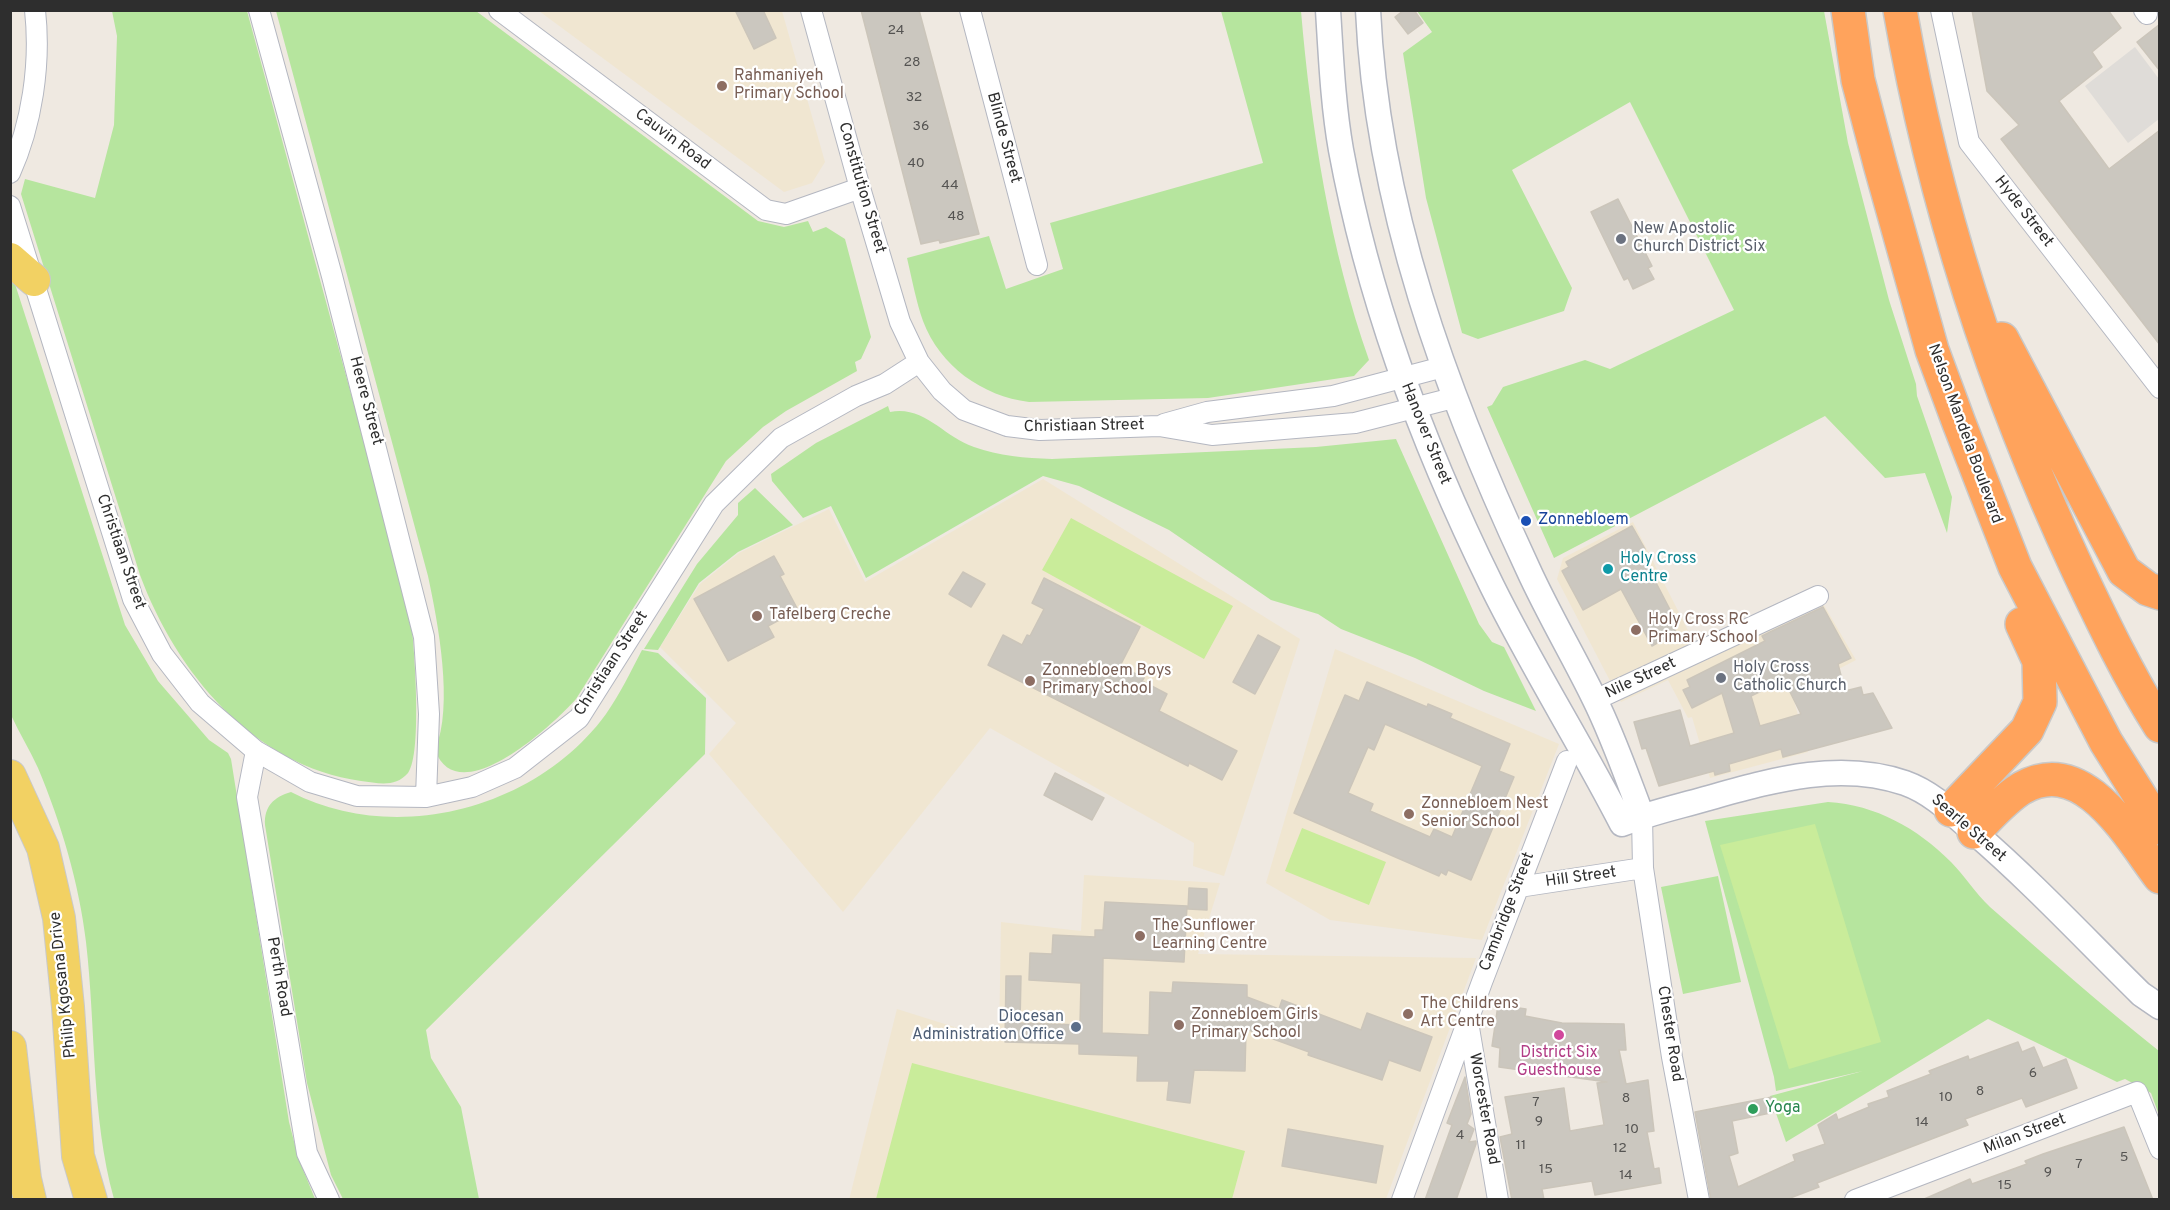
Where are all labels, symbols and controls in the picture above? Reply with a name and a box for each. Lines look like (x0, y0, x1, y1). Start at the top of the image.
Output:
house number: 24 (887, 23, 905, 39)
house number: 28 (903, 55, 921, 71)
place label: Rahmaniyeh Primary School (734, 67, 844, 105)
marker: Rahmaniyeh Primary School (715, 79, 729, 93)
house number: 32 (906, 90, 922, 106)
street label: Blinde Street (982, 90, 1024, 186)
street label: Cauvin Road (630, 105, 714, 175)
house number: 36 (913, 119, 929, 135)
street label: Constitution Street (833, 120, 889, 256)
house number: 40 (907, 156, 925, 172)
street label: Hyde Street (1989, 173, 2057, 251)
house number: 44 (941, 178, 959, 194)
house number: 48 (947, 209, 965, 225)
place label: New Apostolic Church District Six (1633, 220, 1766, 258)
marker: New Apostolic Church District Six (1614, 232, 1628, 246)
street label: Nelson Mandela Boulevard (1923, 342, 2005, 526)
street label: Heere Street (344, 355, 386, 447)
street label: Hanover Street (1396, 380, 1454, 488)
street label: Christiaan Street (1023, 416, 1145, 438)
street label: Christiaan Street (91, 492, 149, 612)
place label: Zonnebloem (1538, 511, 1629, 531)
marker: Zonnebloem (1519, 514, 1533, 528)
place label: Holy Cross Centre (1620, 550, 1697, 588)
marker: Holy Cross Centre (1601, 562, 1615, 576)
place label: Tafelberg Creche (769, 606, 891, 626)
street label: Christiaan Street (571, 608, 653, 720)
marker: Tafelberg Creche (750, 609, 764, 623)
place label: Holy Cross RC Primary School (1648, 611, 1758, 649)
marker: Holy Cross RC Primary School (1629, 623, 1643, 637)
street label: Nile Street (1603, 654, 1679, 704)
place label: Holy Cross Catholic Church (1733, 659, 1847, 697)
place label: Zonnebloem Boys Primary School (1042, 662, 1172, 700)
marker: Holy Cross Catholic Church (1714, 671, 1728, 685)
marker: Zonnebloem Boys Primary School (1023, 674, 1037, 688)
street label: Searle Street (1927, 791, 2009, 867)
place label: Zonnebloem Nest Senior School (1421, 795, 1549, 833)
marker: Zonnebloem Nest Senior School (1402, 807, 1416, 821)
street label: Cambridge Street (1476, 850, 1540, 974)
street label: Hill Street (1544, 864, 1618, 892)
street label: Philip Kgosana Drive (47, 911, 81, 1059)
place label: The Sunflower Learning Centre (1152, 917, 1267, 955)
marker: The Sunflower Learning Centre (1133, 929, 1147, 943)
street label: Perth Road (262, 935, 294, 1019)
street label: Chester Road (1652, 985, 1686, 1083)
place label: The Childrens Art Centre (1420, 995, 1519, 1033)
place label: Zonnebloem Girls Primary School (1191, 1006, 1318, 1044)
marker: The Childrens Art Centre (1401, 1007, 1415, 1021)
place label: Diocesan Administration Office (912, 1008, 1064, 1046)
marker: Zonnebloem Girls Primary School (1172, 1018, 1186, 1032)
marker: Diocesan Administration Office (1069, 1020, 1083, 1034)
marker: District Six Guesthouse (1552, 1028, 1566, 1042)
place label: District Six Guesthouse (1517, 1044, 1601, 1082)
street label: Worcester Road (1464, 1051, 1502, 1167)
house number: 6 (2029, 1066, 2037, 1082)
house number: 8 (1976, 1084, 1984, 1100)
house number: 10 (1939, 1090, 1953, 1106)
house number: 8 (1622, 1091, 1630, 1107)
house number: 7 (1532, 1095, 1540, 1111)
place label: Yoga (1765, 1099, 1800, 1119)
marker: Yoga (1746, 1102, 1760, 1116)
street label: Milan Street (1981, 1111, 2069, 1159)
house number: 9 (1535, 1114, 1543, 1130)
house number: 14 (1915, 1115, 1929, 1131)
house number: 10 (1625, 1122, 1639, 1138)
house number: 4 (1456, 1128, 1464, 1144)
house number: 11 (1516, 1138, 1526, 1154)
house number: 12 (1613, 1141, 1627, 1157)
house number: 5 (2120, 1150, 2128, 1166)
house number: 7 (2075, 1157, 2083, 1173)
house number: 15 (1539, 1162, 1553, 1178)
house number: 9 (2044, 1165, 2052, 1181)
house number: 14 (1619, 1168, 1633, 1184)
house number: 15 (1998, 1178, 2012, 1194)

